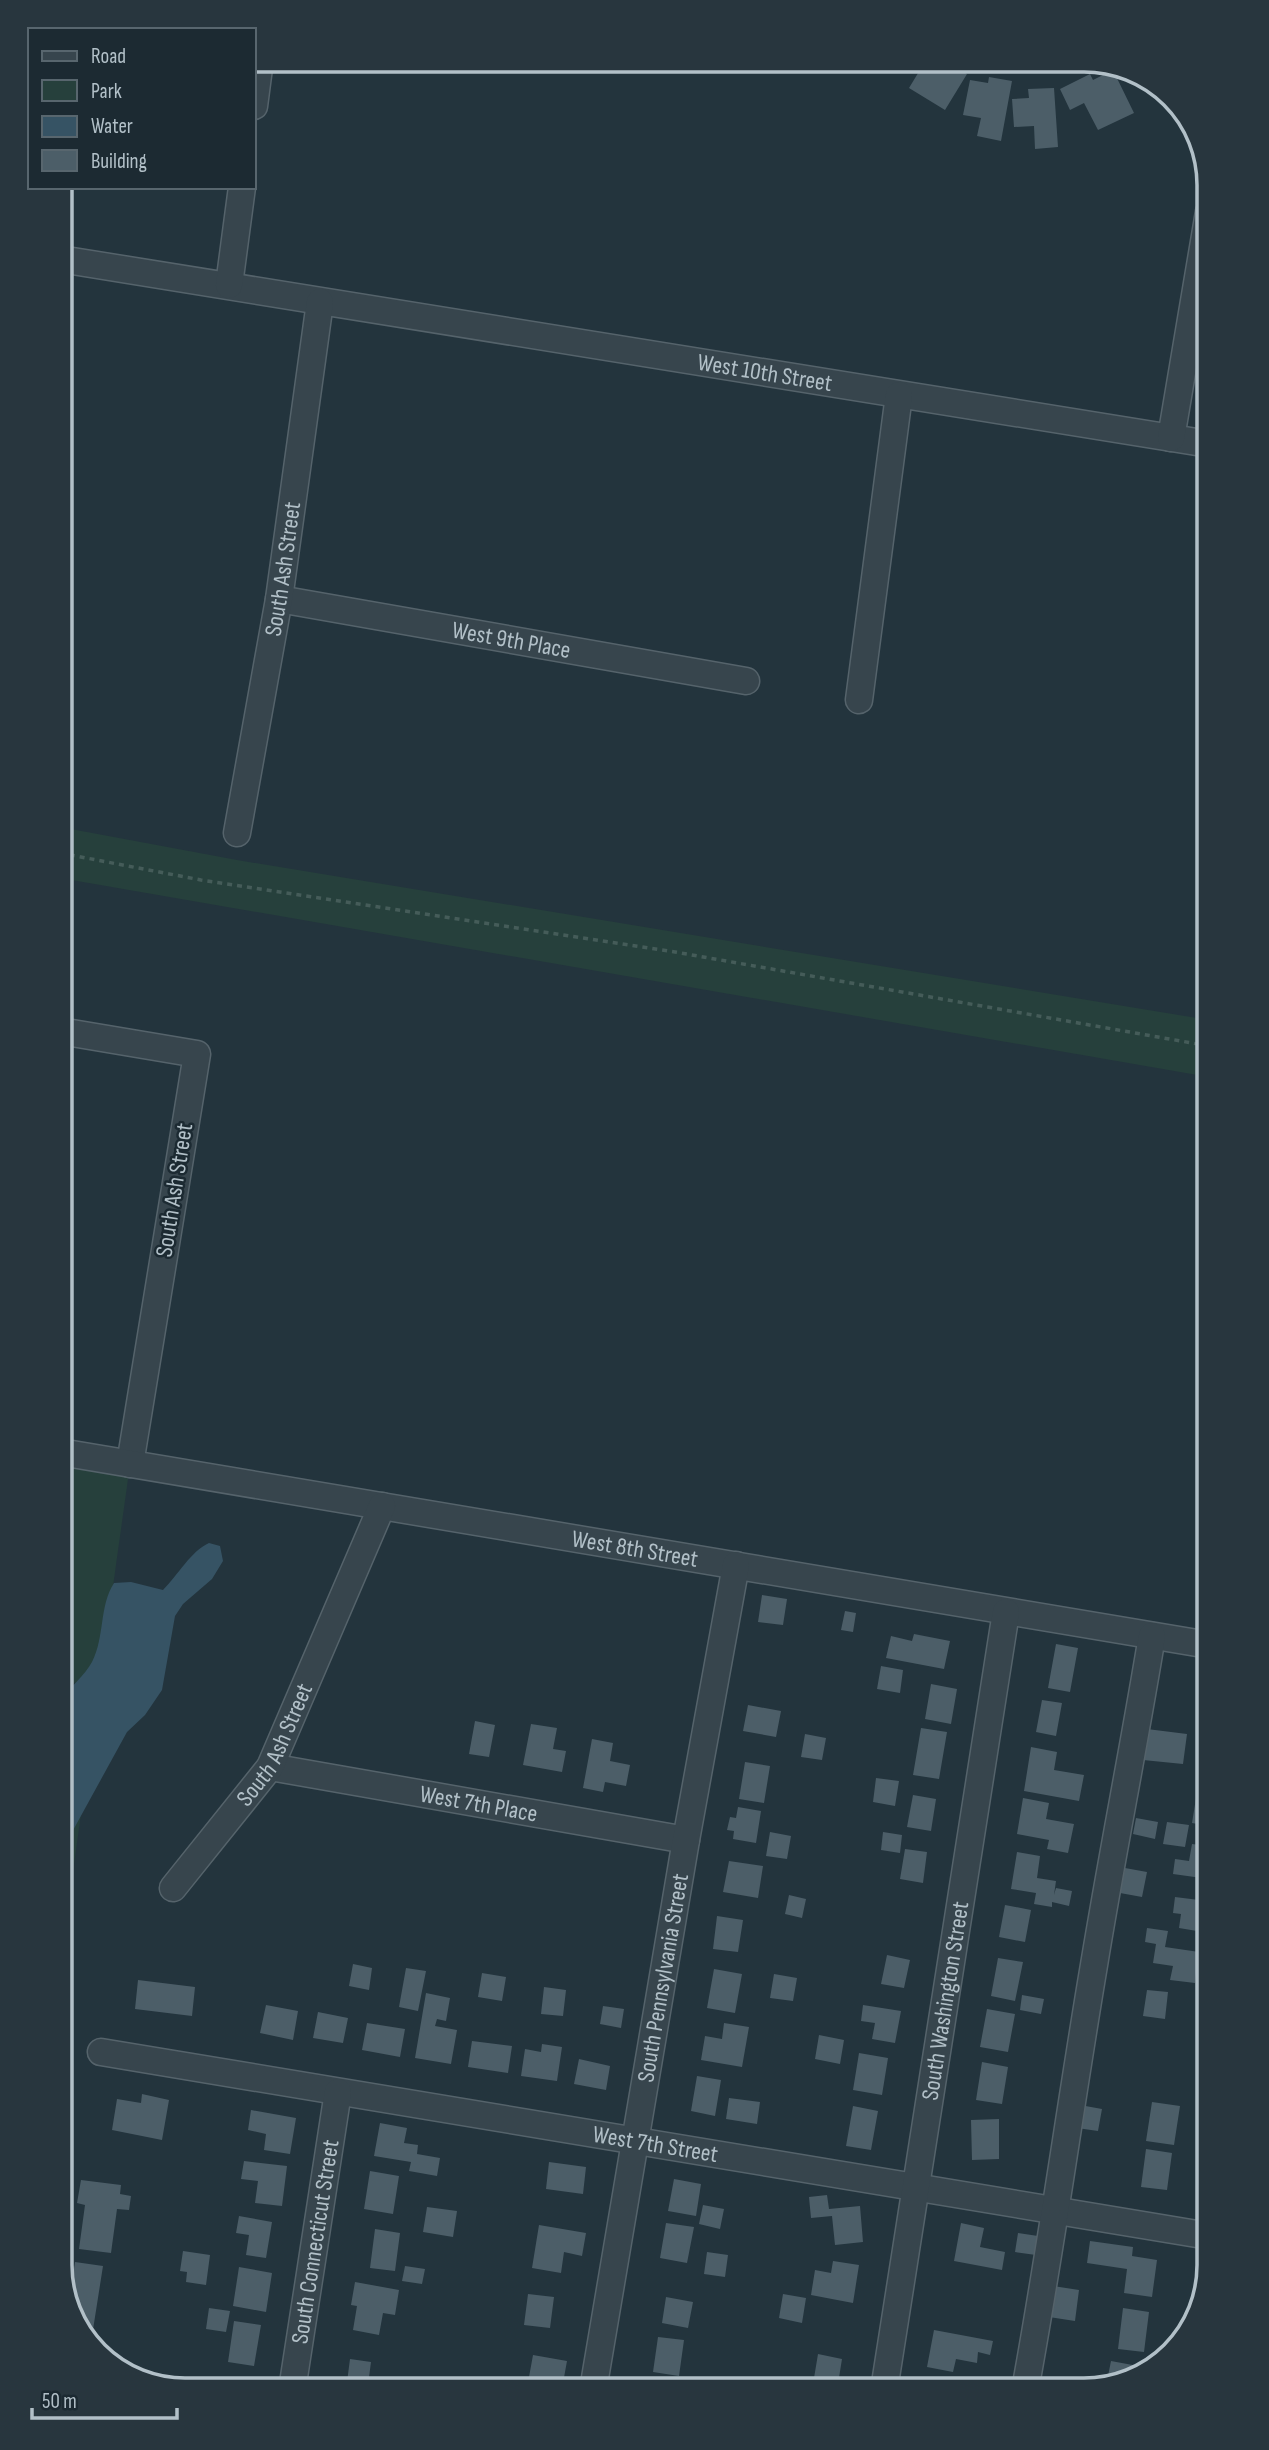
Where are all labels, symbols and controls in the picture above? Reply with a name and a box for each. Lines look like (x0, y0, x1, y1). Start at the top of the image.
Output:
legend (28, 28, 256, 189)
text: Road (91, 44, 126, 69)
text: Park (91, 79, 122, 104)
text: Water (91, 114, 133, 139)
text: Building (91, 149, 147, 174)
street label: West 10th Street (695, 348, 834, 398)
street label: South Ash Street (259, 500, 307, 639)
street label: West 9th Place (450, 616, 573, 665)
street label: South Ash Street (150, 1121, 199, 1259)
street label: West 8th Street (570, 1524, 700, 1574)
street label: South Ash Street (230, 1679, 319, 1812)
street label: West 7th Place (418, 1780, 540, 1829)
street label: South Pennsylvania Street (631, 1871, 695, 2084)
street label: South Washington Street (916, 1899, 975, 2102)
street label: West 7th Street (591, 2120, 720, 2169)
street label: South Connecticut Street (285, 2138, 345, 2346)
scale bar (32, 2376, 177, 2420)
text: 50 m (42, 2389, 77, 2414)

